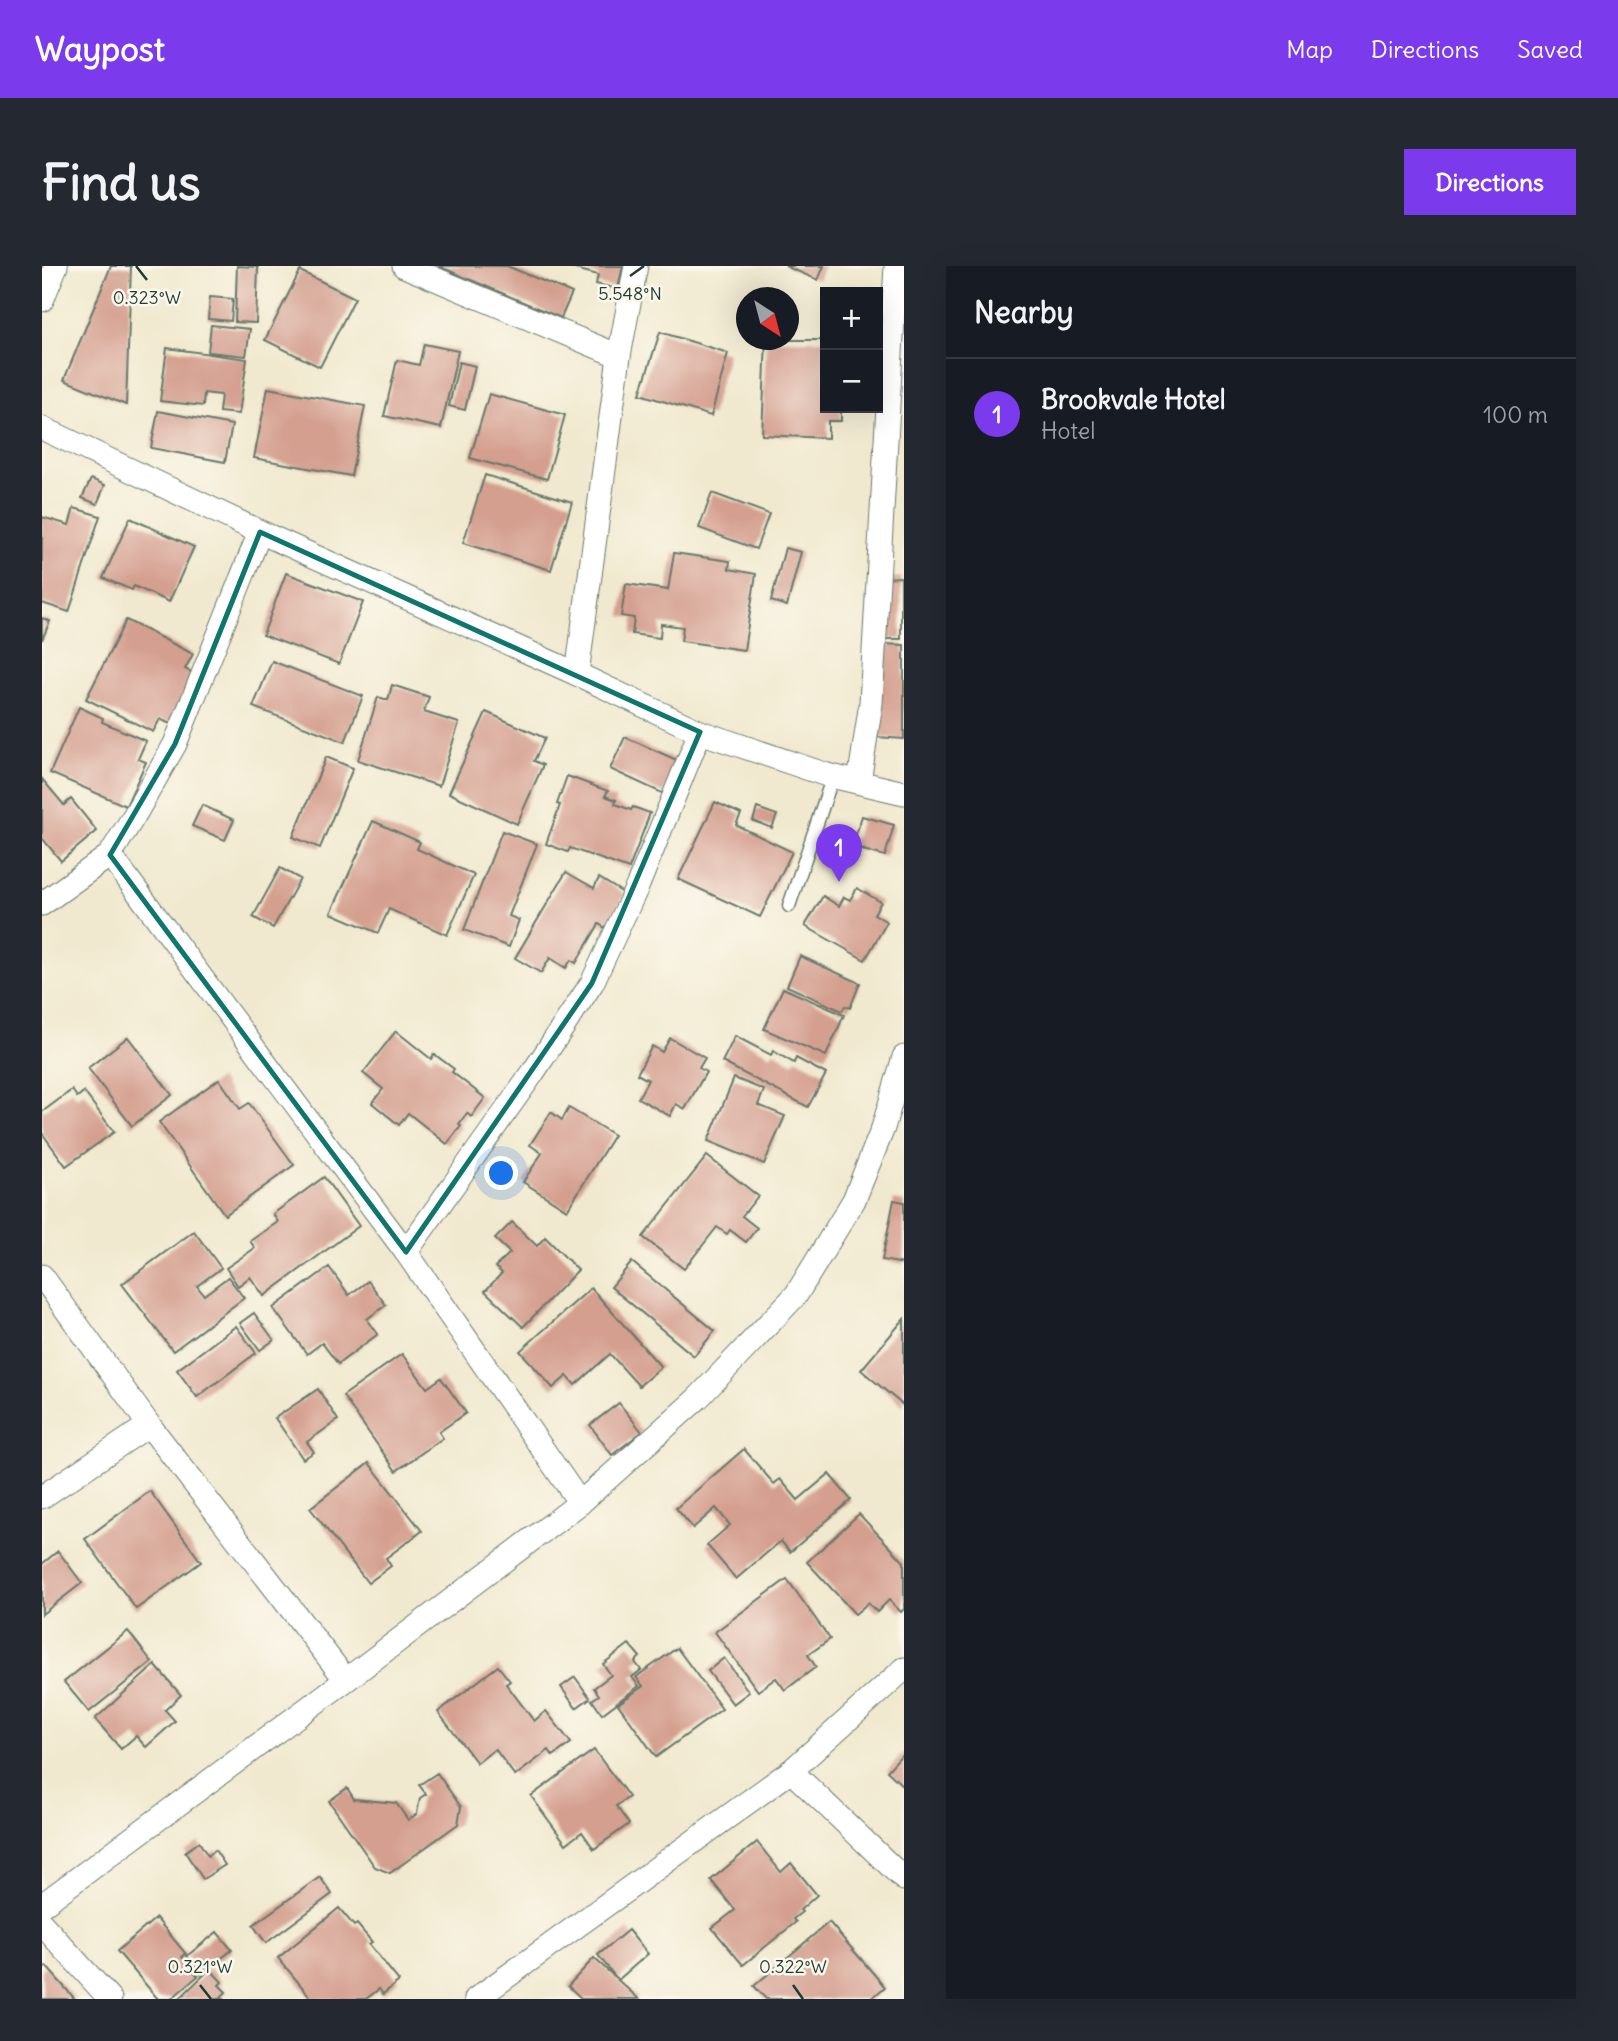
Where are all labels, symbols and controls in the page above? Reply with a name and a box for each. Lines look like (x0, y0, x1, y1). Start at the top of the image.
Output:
text: Waypost (35, 28, 165, 70)
text: Map (1286, 34, 1333, 64)
text: Directions (1371, 34, 1479, 64)
text: Saved (1517, 34, 1583, 64)
button: Directions (1404, 149, 1576, 215)
text: Find us (42, 152, 200, 213)
text: 5.548°N (598, 282, 662, 305)
text: 0.323°W (113, 286, 181, 309)
north arrow (736, 287, 799, 350)
map controls (820, 287, 883, 413)
button: + (820, 287, 883, 350)
text: Nearby (974, 293, 1074, 331)
button: − (820, 350, 883, 413)
text: Brookvale Hotel (1041, 383, 1226, 416)
text: 1 (992, 400, 1002, 429)
text: 100 m (1483, 400, 1548, 429)
text: Hotel (1041, 416, 1095, 445)
pin: 1 (816, 824, 862, 882)
your location (484, 1156, 518, 1190)
text: 0.321°W (167, 1955, 233, 1978)
text: 0.322°W (759, 1955, 827, 1978)

